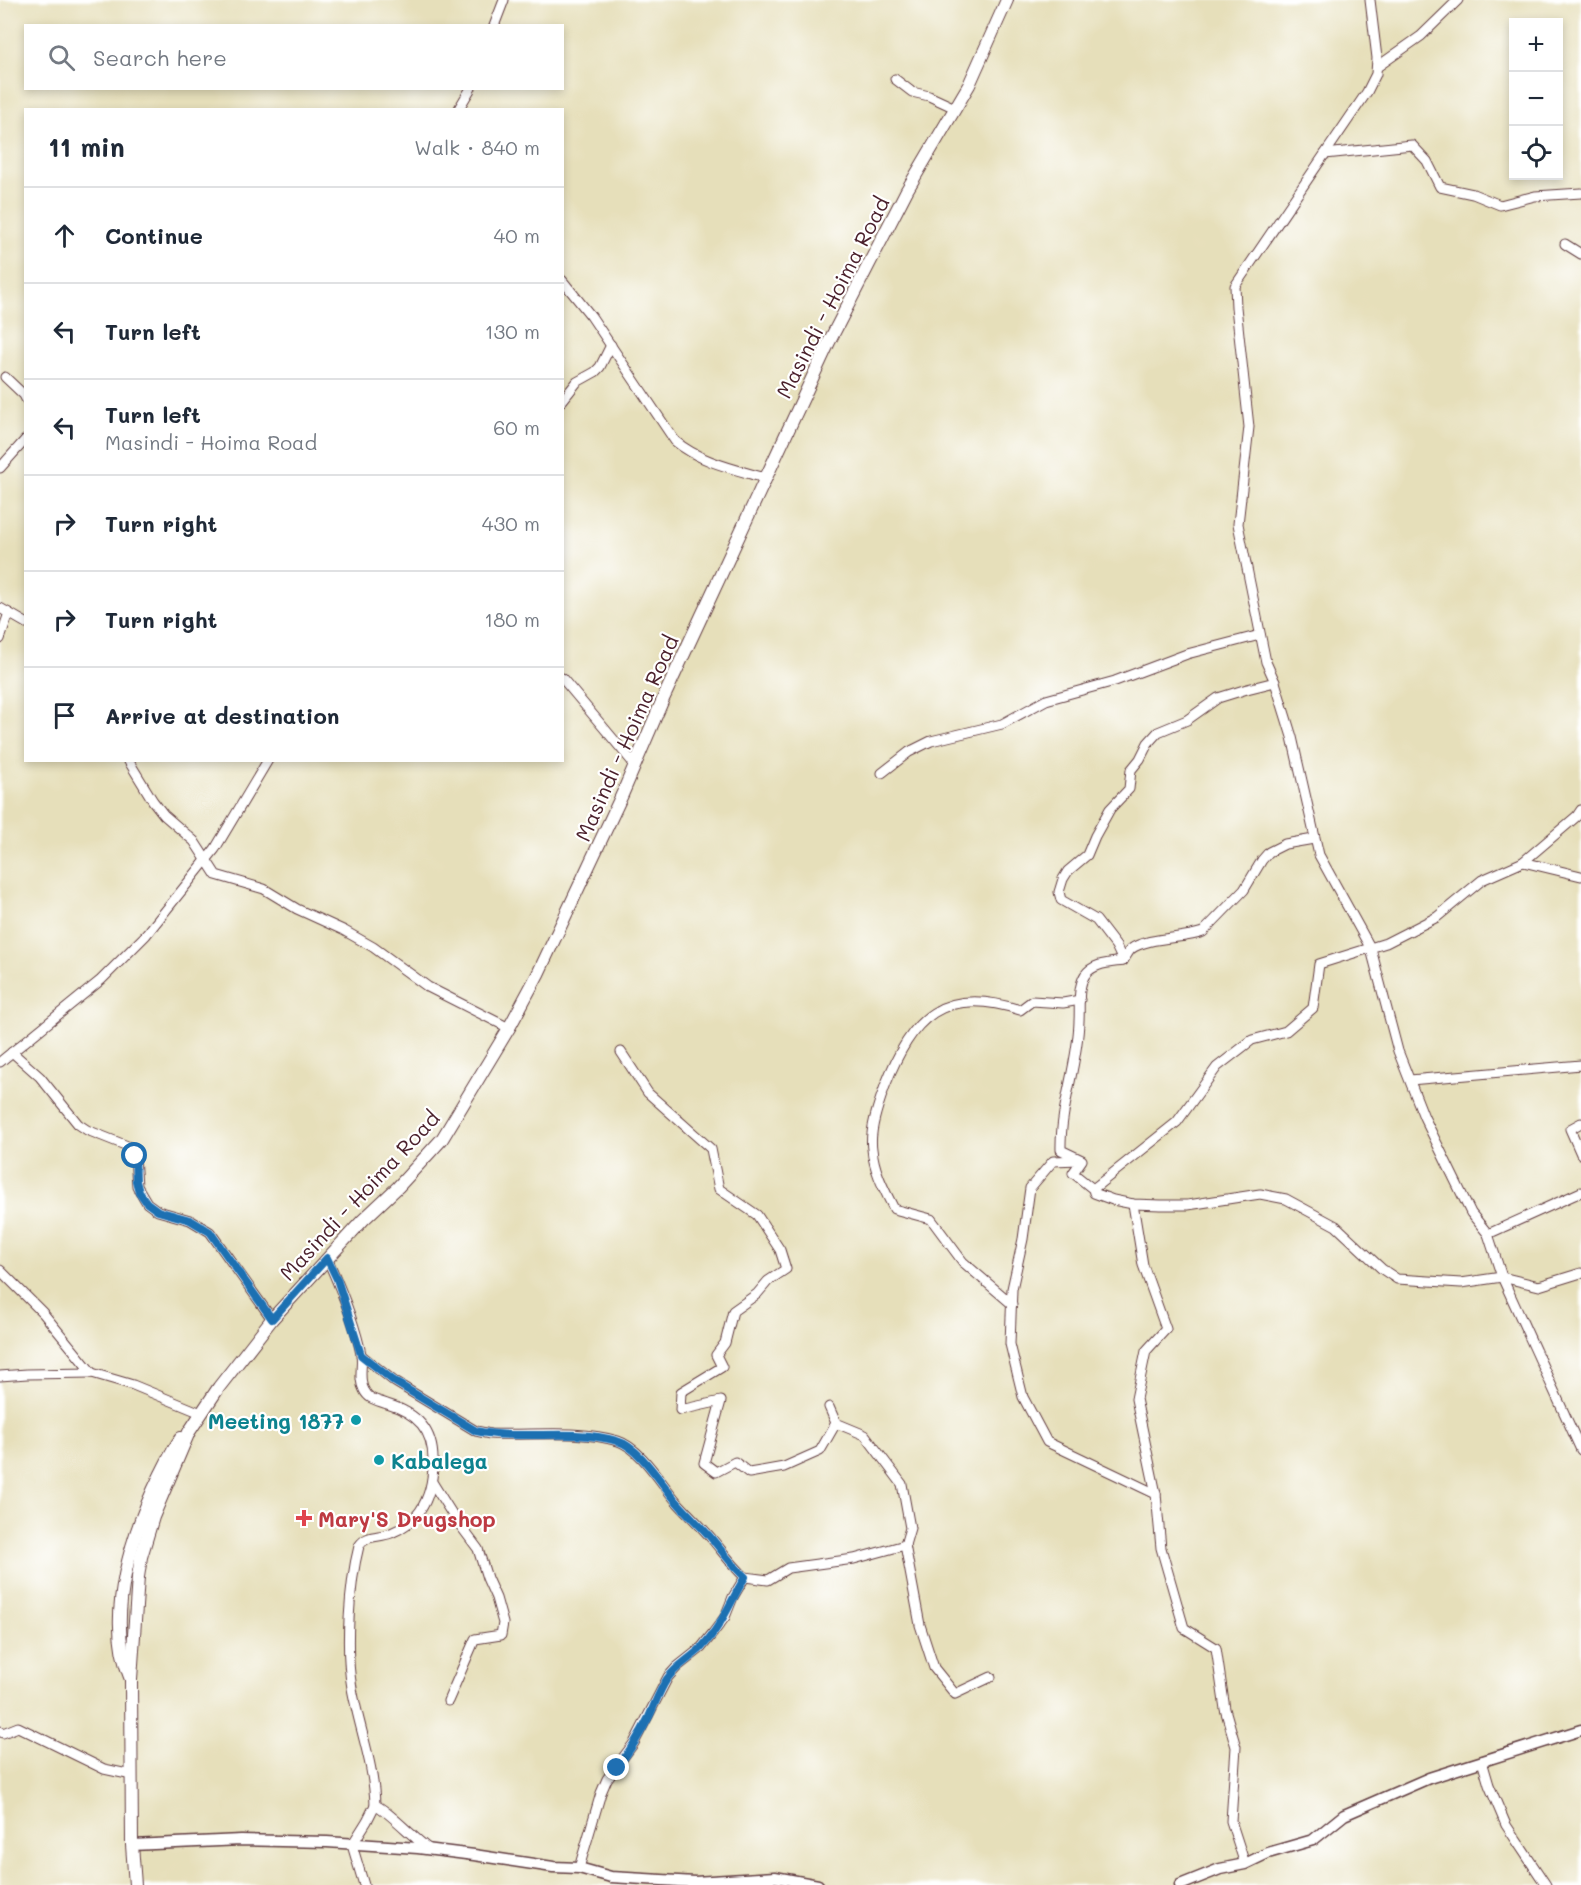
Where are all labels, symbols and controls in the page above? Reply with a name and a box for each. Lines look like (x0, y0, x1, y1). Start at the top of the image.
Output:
map controls (1509, 18, 1563, 180)
button: + (1509, 18, 1563, 72)
search box (24, 24, 564, 90)
icon: search (45, 41, 78, 74)
text: Search here (93, 43, 227, 72)
button: − (1509, 72, 1563, 126)
button: locate (1509, 126, 1563, 180)
text: 11 min (48, 130, 125, 164)
text: Walk · 840 m (414, 134, 540, 160)
street label: Masindi - Hoima Road (769, 192, 895, 402)
icon: ahead (48, 219, 81, 252)
text: Continue (105, 221, 203, 250)
text: 40 m (494, 222, 540, 248)
icon: left (48, 315, 81, 348)
text: Turn left (105, 317, 201, 346)
text: 130 m (485, 318, 540, 344)
text: Turn left (105, 400, 201, 429)
icon: left (48, 411, 81, 444)
text: 60 m (493, 414, 540, 440)
text: Masindi - Hoima Road (105, 429, 317, 455)
icon: right (48, 507, 81, 540)
text: Turn right (105, 509, 217, 538)
text: 430 m (482, 510, 540, 536)
icon: right (48, 603, 81, 636)
text: Turn right (105, 605, 217, 634)
text: 180 m (484, 606, 540, 632)
street label: Masindi - Hoima Road (568, 631, 684, 845)
icon: arrive (48, 699, 81, 732)
text: Arrive at destination (105, 701, 340, 730)
street label: Masindi - Hoima Road (273, 1104, 445, 1286)
route start (121, 1142, 147, 1168)
place label: Meeting 1877 (208, 1407, 344, 1434)
marker: Meeting 1877 (349, 1413, 363, 1427)
place label: Kabalega (391, 1447, 488, 1474)
marker: Kabalega (372, 1453, 386, 1467)
place label: Mary'S Drugshop (318, 1505, 496, 1533)
marker: Mary'S Drugshop (295, 1509, 313, 1527)
route end (603, 1754, 629, 1780)

